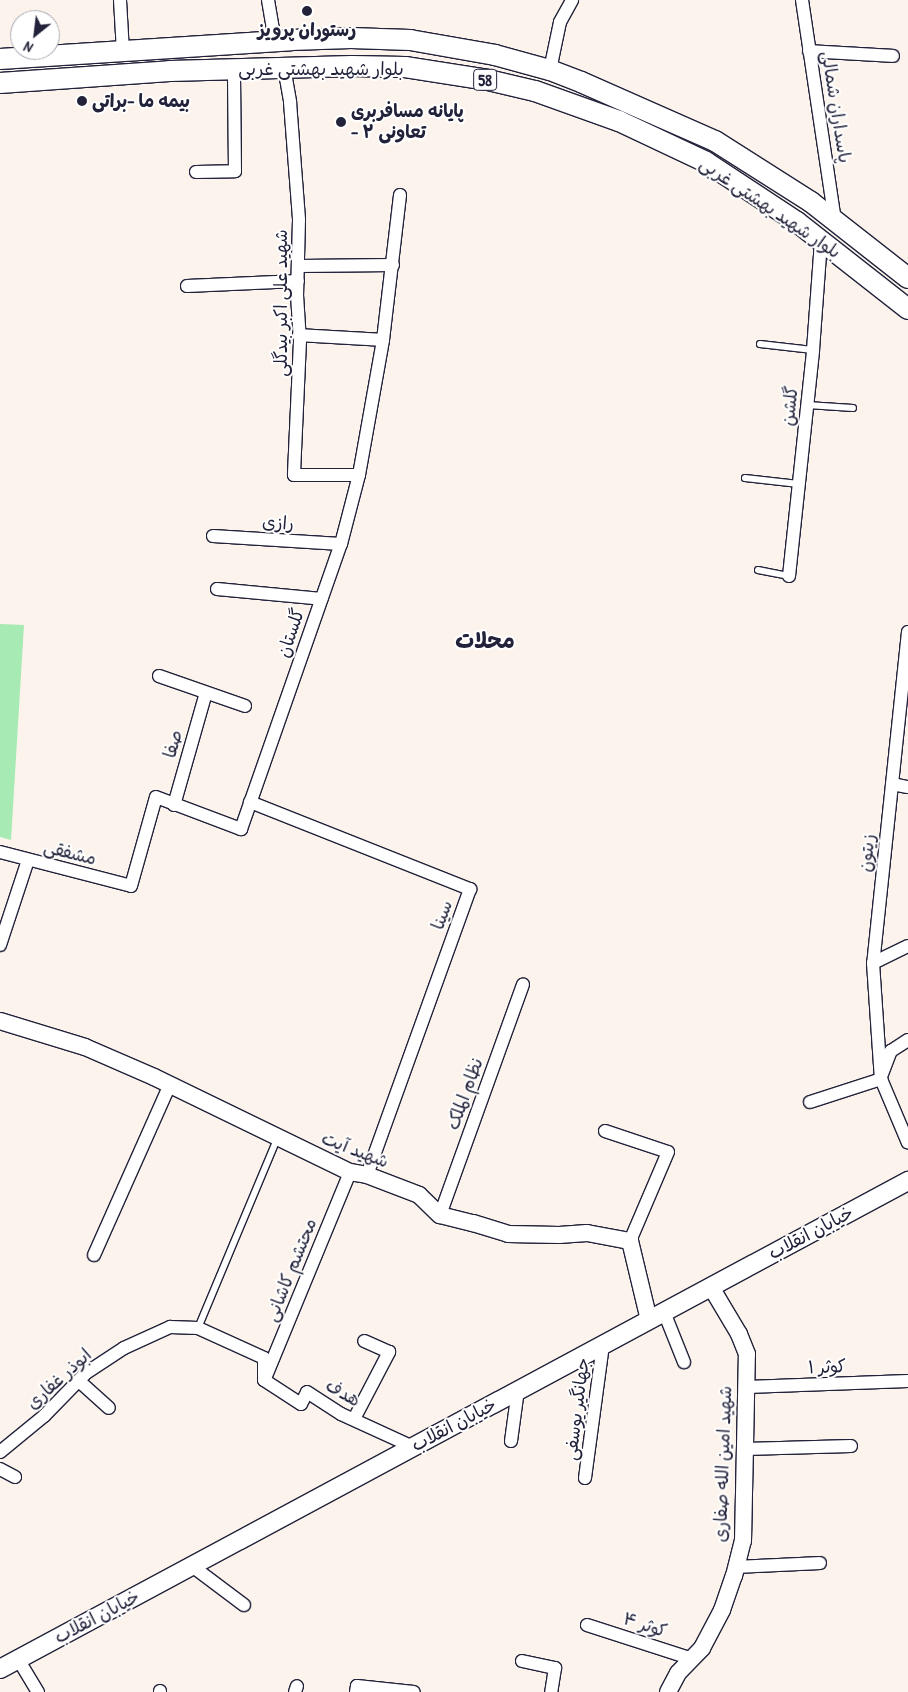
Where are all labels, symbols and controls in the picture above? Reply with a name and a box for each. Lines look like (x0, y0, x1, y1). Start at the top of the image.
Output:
marker: رستوران پرویز (301, 5, 313, 17)
north arrow (10, 10, 60, 60)
place label: رستوران پرویز (258, 19, 356, 41)
text: N (20, 38, 36, 58)
street label: پاسداران شمالی (816, 49, 856, 165)
street label: بلوار شهید بهشتی غربی (238, 58, 404, 80)
road number: 58 (472, 66, 498, 94)
place label: بیمه ما -براتی (92, 90, 190, 112)
marker: بیمه ما -براتی (76, 95, 88, 107)
place label: پایانه مسافربری - تعاونی ۲ (351, 101, 464, 144)
marker: پایانه مسافربری - تعاونی ۲ (335, 116, 347, 128)
street label: بلوار شهید بهشتی غربی (695, 153, 845, 263)
street label: شهید علی اکبر بیدگلی (270, 229, 292, 377)
street label: گلشن (777, 385, 803, 427)
street label: رازی (262, 511, 294, 535)
street label: گلستان (273, 606, 309, 660)
district label: محلات (455, 628, 515, 654)
street label: صفا (159, 728, 187, 760)
street label: زیتون (854, 833, 880, 873)
street label: مشفقی (41, 836, 99, 870)
street label: سینا (427, 897, 457, 933)
street label: نظام الملک (442, 1055, 488, 1133)
street label: شهید آیت (318, 1127, 392, 1173)
street label: خیابان انقلاب (765, 1202, 857, 1264)
street label: محتشم کاشانی (260, 1215, 322, 1325)
street label: ابوذر غفاری (22, 1344, 96, 1414)
street label: جهانگیر یوسفی (560, 1356, 594, 1462)
street label: کوثر ۱ (808, 1356, 846, 1378)
street label: هدف (322, 1374, 364, 1412)
street label: شهید امین الله صفاری (709, 1385, 737, 1543)
street label: خیابان انقلاب (408, 1394, 500, 1456)
street label: خیابان انقلاب (51, 1586, 143, 1648)
street label: کوثر ۴ (620, 1608, 670, 1642)

